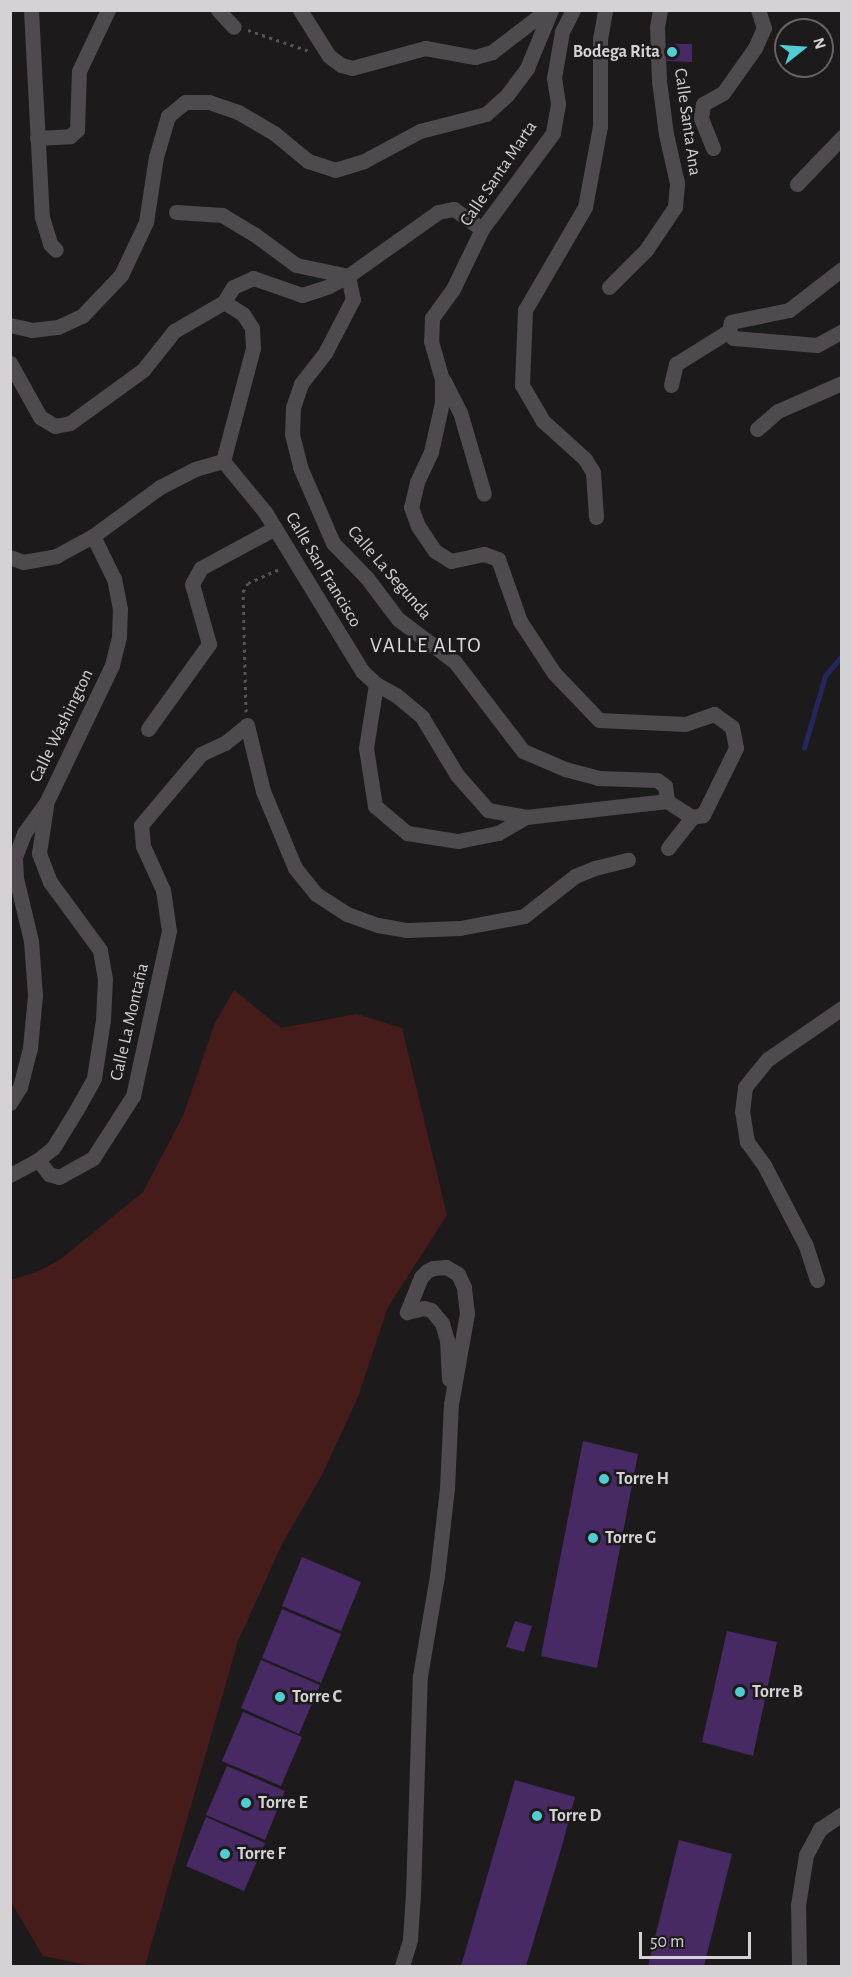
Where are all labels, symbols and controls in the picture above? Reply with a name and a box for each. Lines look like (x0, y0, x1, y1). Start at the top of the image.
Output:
north arrow (774, 18, 834, 78)
text: N (810, 36, 829, 51)
place label: Bodega Rita (573, 41, 660, 63)
marker: Bodega Rita (665, 45, 679, 59)
street label: Calle Santa Ana (669, 67, 705, 177)
street label: Calle Santa Marta (456, 117, 542, 231)
street label: Calle San Francisco (280, 509, 366, 631)
street label: Calle La Segunda (342, 522, 436, 624)
district label: VALLE ALTO (370, 633, 482, 659)
street label: Calle Washington (25, 666, 99, 786)
street label: Calle La Montaña (106, 961, 154, 1083)
place label: Torre H (616, 1468, 669, 1490)
marker: Torre H (597, 1472, 611, 1486)
place label: Torre G (605, 1527, 656, 1549)
marker: Torre G (586, 1531, 600, 1545)
place label: Torre B (752, 1681, 803, 1703)
marker: Torre B (733, 1685, 747, 1699)
place label: Torre C (292, 1686, 342, 1708)
marker: Torre C (273, 1690, 287, 1704)
place label: Torre E (258, 1792, 308, 1814)
marker: Torre E (239, 1796, 253, 1810)
place label: Torre D (549, 1805, 601, 1827)
marker: Torre D (530, 1809, 544, 1823)
place label: Torre F (237, 1843, 286, 1865)
marker: Torre F (218, 1847, 232, 1861)
scale bar (642, 1920, 754, 1958)
text: 50 m (650, 1933, 684, 1951)

